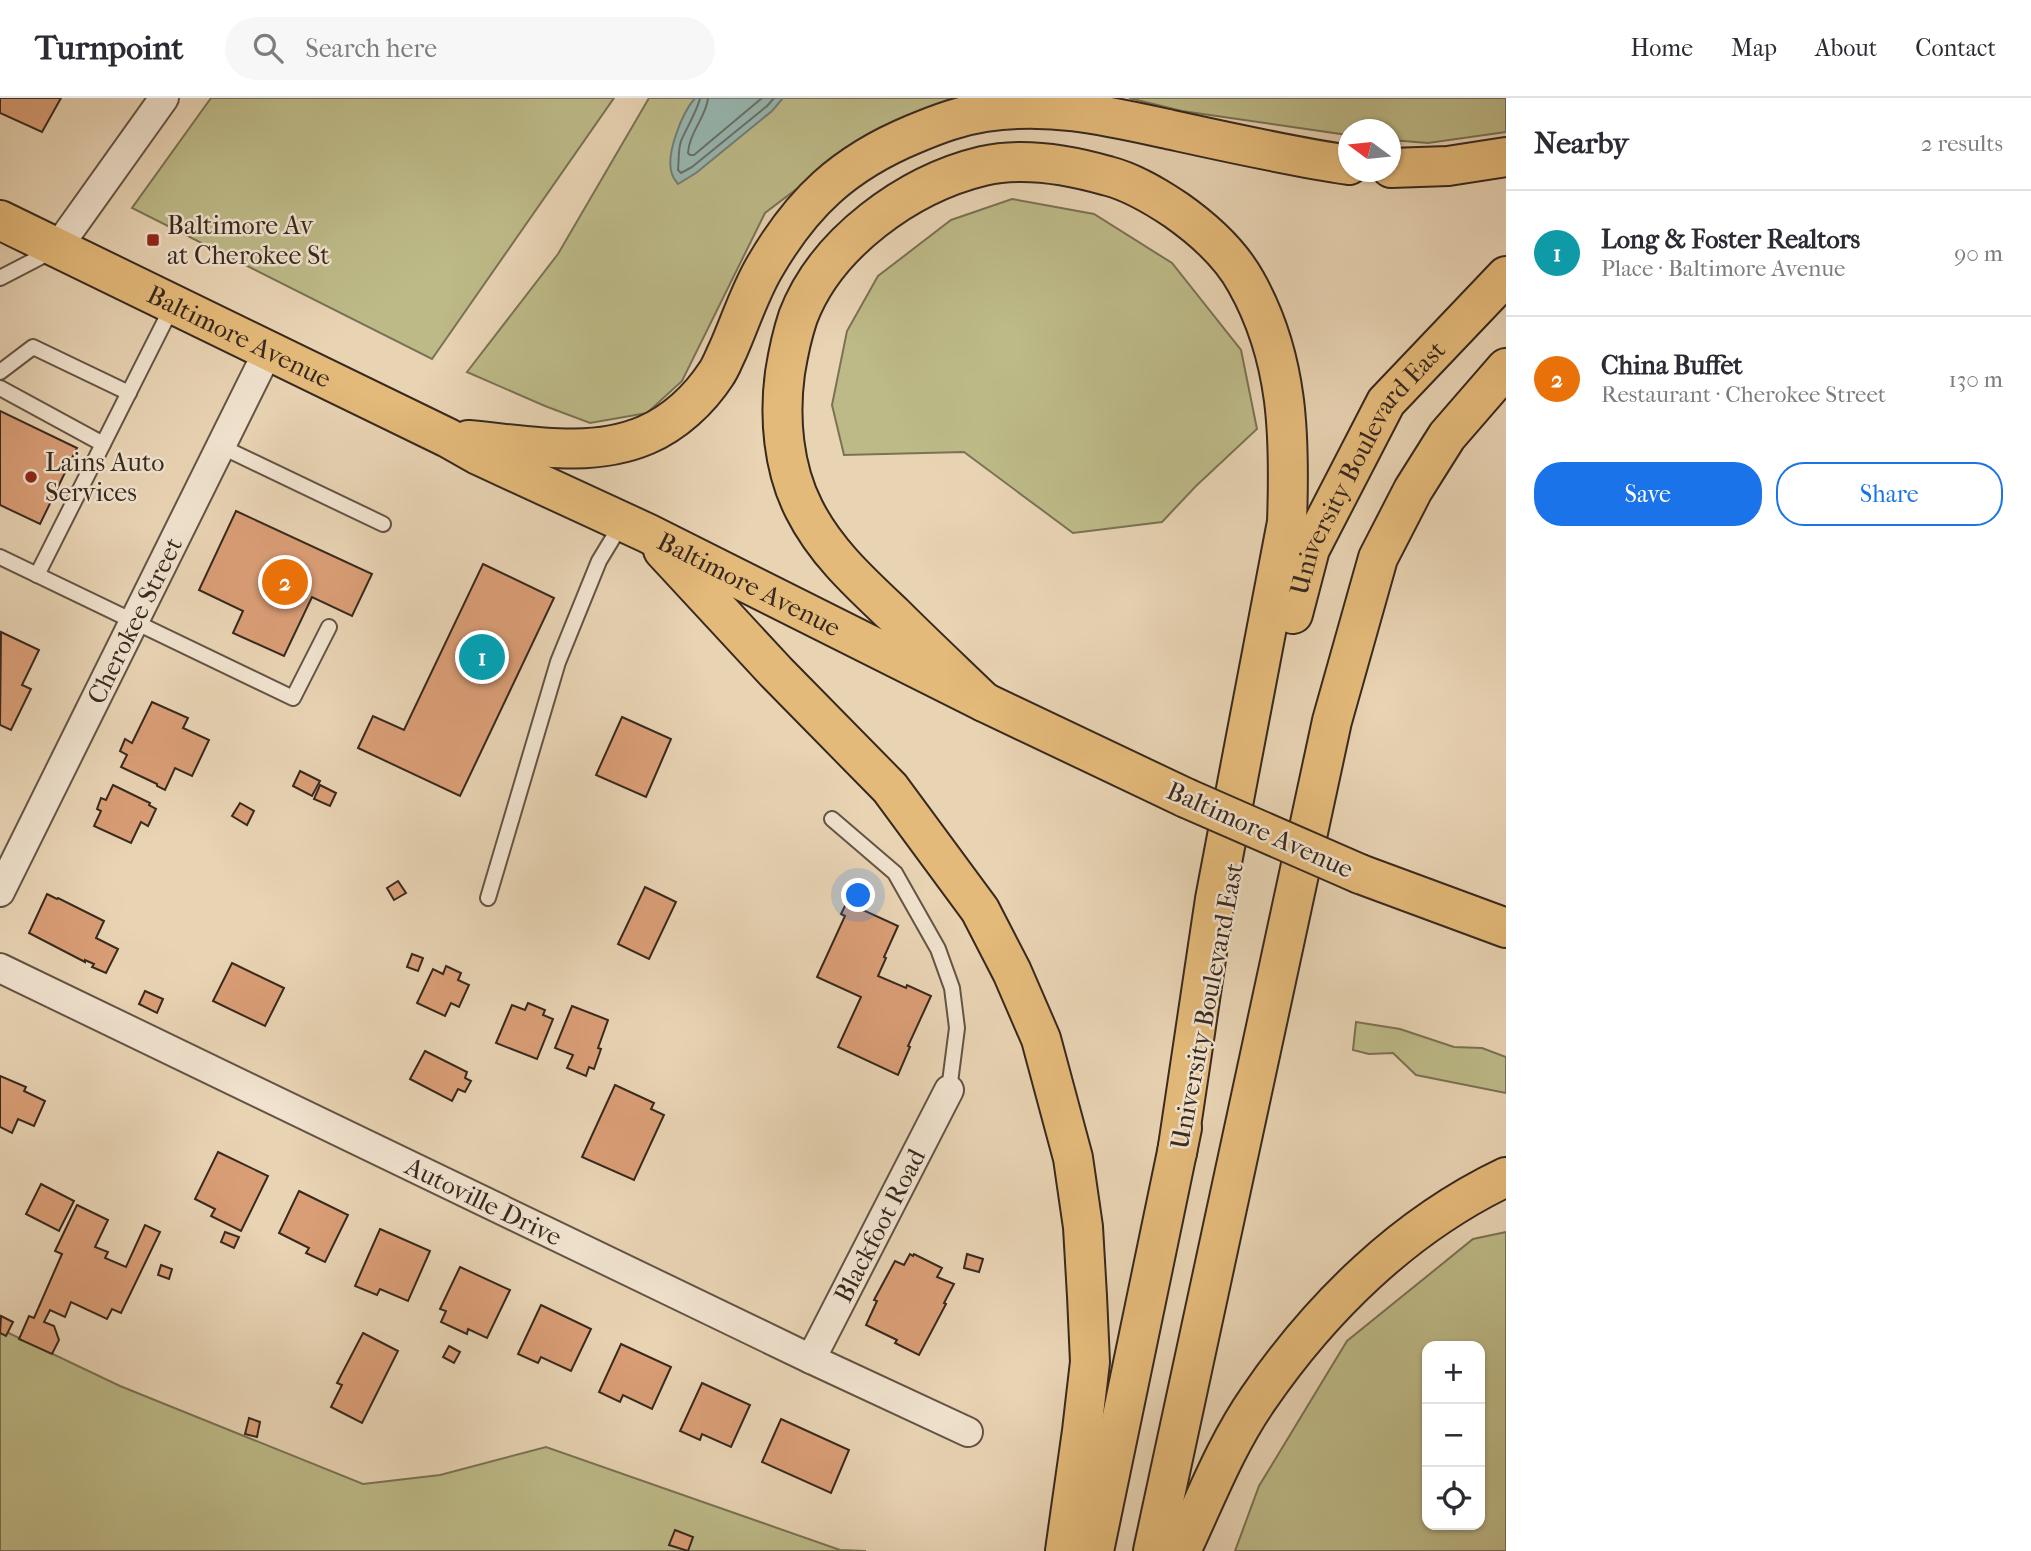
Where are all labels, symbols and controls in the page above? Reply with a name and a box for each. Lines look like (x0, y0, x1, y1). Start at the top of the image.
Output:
search box (225, 17, 715, 80)
text: Turnpoint (35, 29, 183, 68)
icon: search (249, 29, 287, 67)
text: Search here (305, 33, 437, 64)
text: Home (1631, 34, 1693, 62)
text: Map (1731, 34, 1777, 62)
text: About (1815, 34, 1877, 62)
text: Contact (1915, 34, 1996, 62)
north arrow (1338, 119, 1401, 182)
text: Nearby (1534, 126, 1629, 161)
text: 2 results (1921, 130, 2003, 157)
place label: Baltimore Av at Cherokee St (167, 210, 330, 271)
text: Long & Foster Realtors (1601, 224, 1860, 255)
marker: Baltimore Av at Cherokee St (145, 232, 161, 248)
text: 1 (1553, 240, 1561, 267)
text: 90 m (1954, 240, 2003, 267)
text: Place · Baltimore Avenue (1601, 255, 1845, 282)
street label: Baltimore Avenue (142, 279, 336, 394)
street label: University Boulevard East (1283, 334, 1452, 598)
text: China Buffet (1601, 350, 1743, 381)
text: 2 (1551, 366, 1563, 393)
text: 130 m (1949, 366, 2003, 393)
text: Restaurant · Cherokee Street (1601, 381, 1886, 408)
place label: Lains Auto Services (45, 447, 164, 508)
button: Save (1534, 462, 1762, 526)
button: Share (1776, 462, 2003, 526)
marker: Lains Auto Services (23, 469, 39, 485)
street label: Baltimore Avenue (652, 525, 846, 643)
street label: Cherokee Street (80, 532, 189, 709)
pin: 2 (262, 556, 308, 608)
pin: 1 (459, 631, 505, 683)
street label: Baltimore Avenue (1162, 775, 1358, 885)
street label: University Boulevard East (1164, 860, 1250, 1152)
your location (841, 878, 875, 912)
street label: Blackfoot Road (827, 1143, 932, 1307)
street label: Autoville Drive (399, 1150, 567, 1252)
map controls (1422, 1341, 1485, 1530)
button: + (1422, 1341, 1485, 1404)
button: − (1422, 1404, 1485, 1467)
button: locate (1422, 1467, 1485, 1530)

